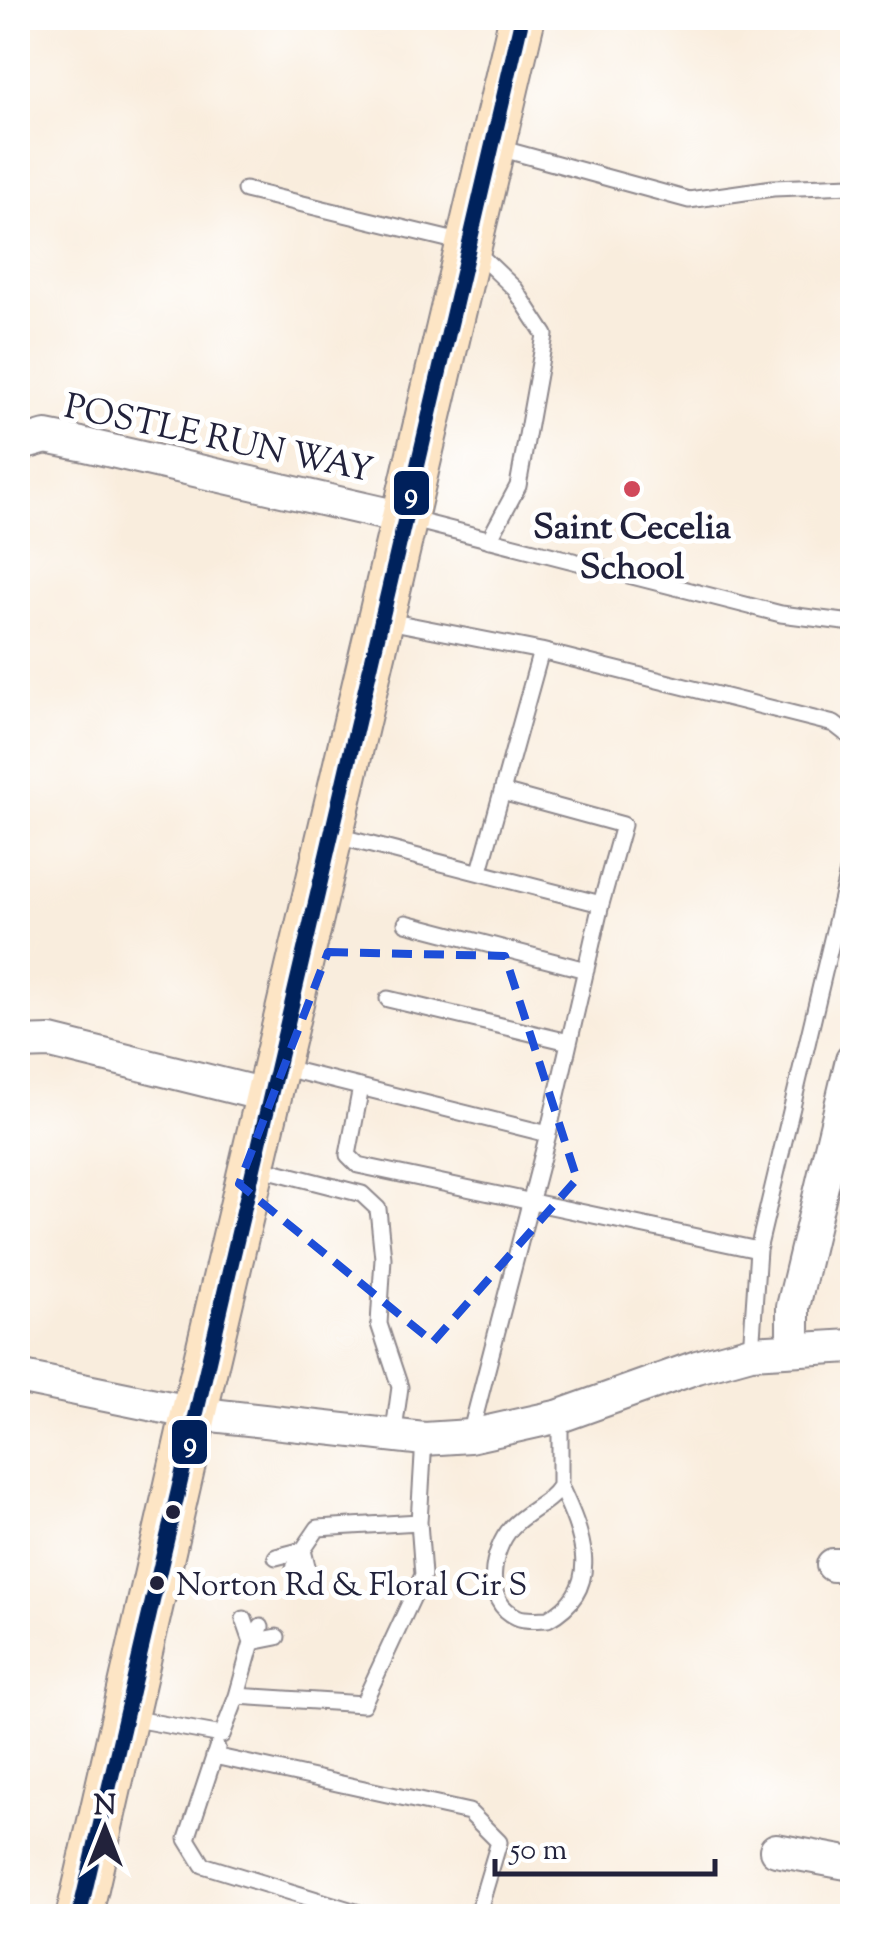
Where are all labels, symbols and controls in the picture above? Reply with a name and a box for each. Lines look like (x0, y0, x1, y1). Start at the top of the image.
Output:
street label: POSTLE RUN WAY (59, 383, 377, 498)
line badge: 9 (392, 469, 431, 517)
text: 9 (404, 475, 418, 515)
marker: Saint Cecelia School (621, 478, 643, 500)
place label: Saint Cecelia School (533, 504, 731, 595)
line badge: 9 (170, 1418, 209, 1466)
text: 9 (183, 1424, 197, 1464)
unlabelled marker (163, 1502, 183, 1522)
place label: Norton Rd & Floral Cir S (176, 1564, 527, 1610)
marker: Norton Rd & Floral Cir S (147, 1573, 167, 1593)
north arrow (55, 1779, 155, 1879)
text: N (94, 1787, 116, 1827)
scale bar (495, 1814, 715, 1876)
text: 50 m (508, 1830, 568, 1873)

